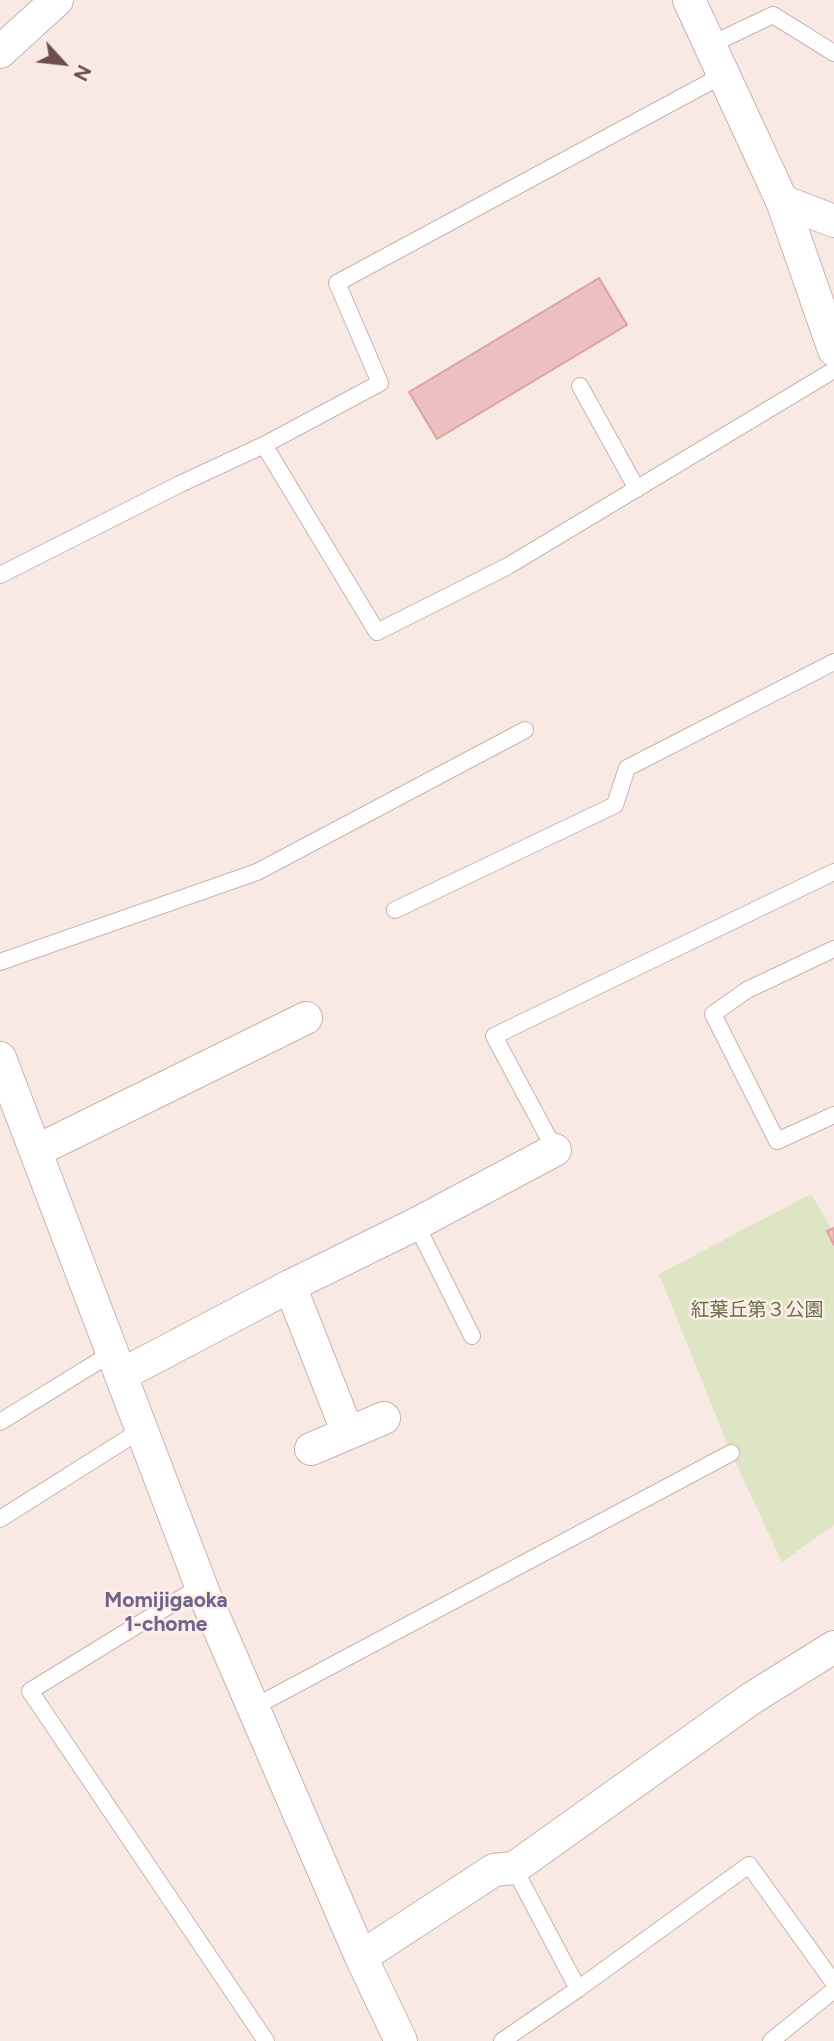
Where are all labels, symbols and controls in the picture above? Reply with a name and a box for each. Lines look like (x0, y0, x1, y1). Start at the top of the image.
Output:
north arrow (28, 28, 98, 98)
text: N (69, 61, 96, 85)
park label: 紅葉丘第３公園 (691, 1299, 823, 1321)
district label: Momijigaoka 1-chome (104, 1588, 228, 1638)

